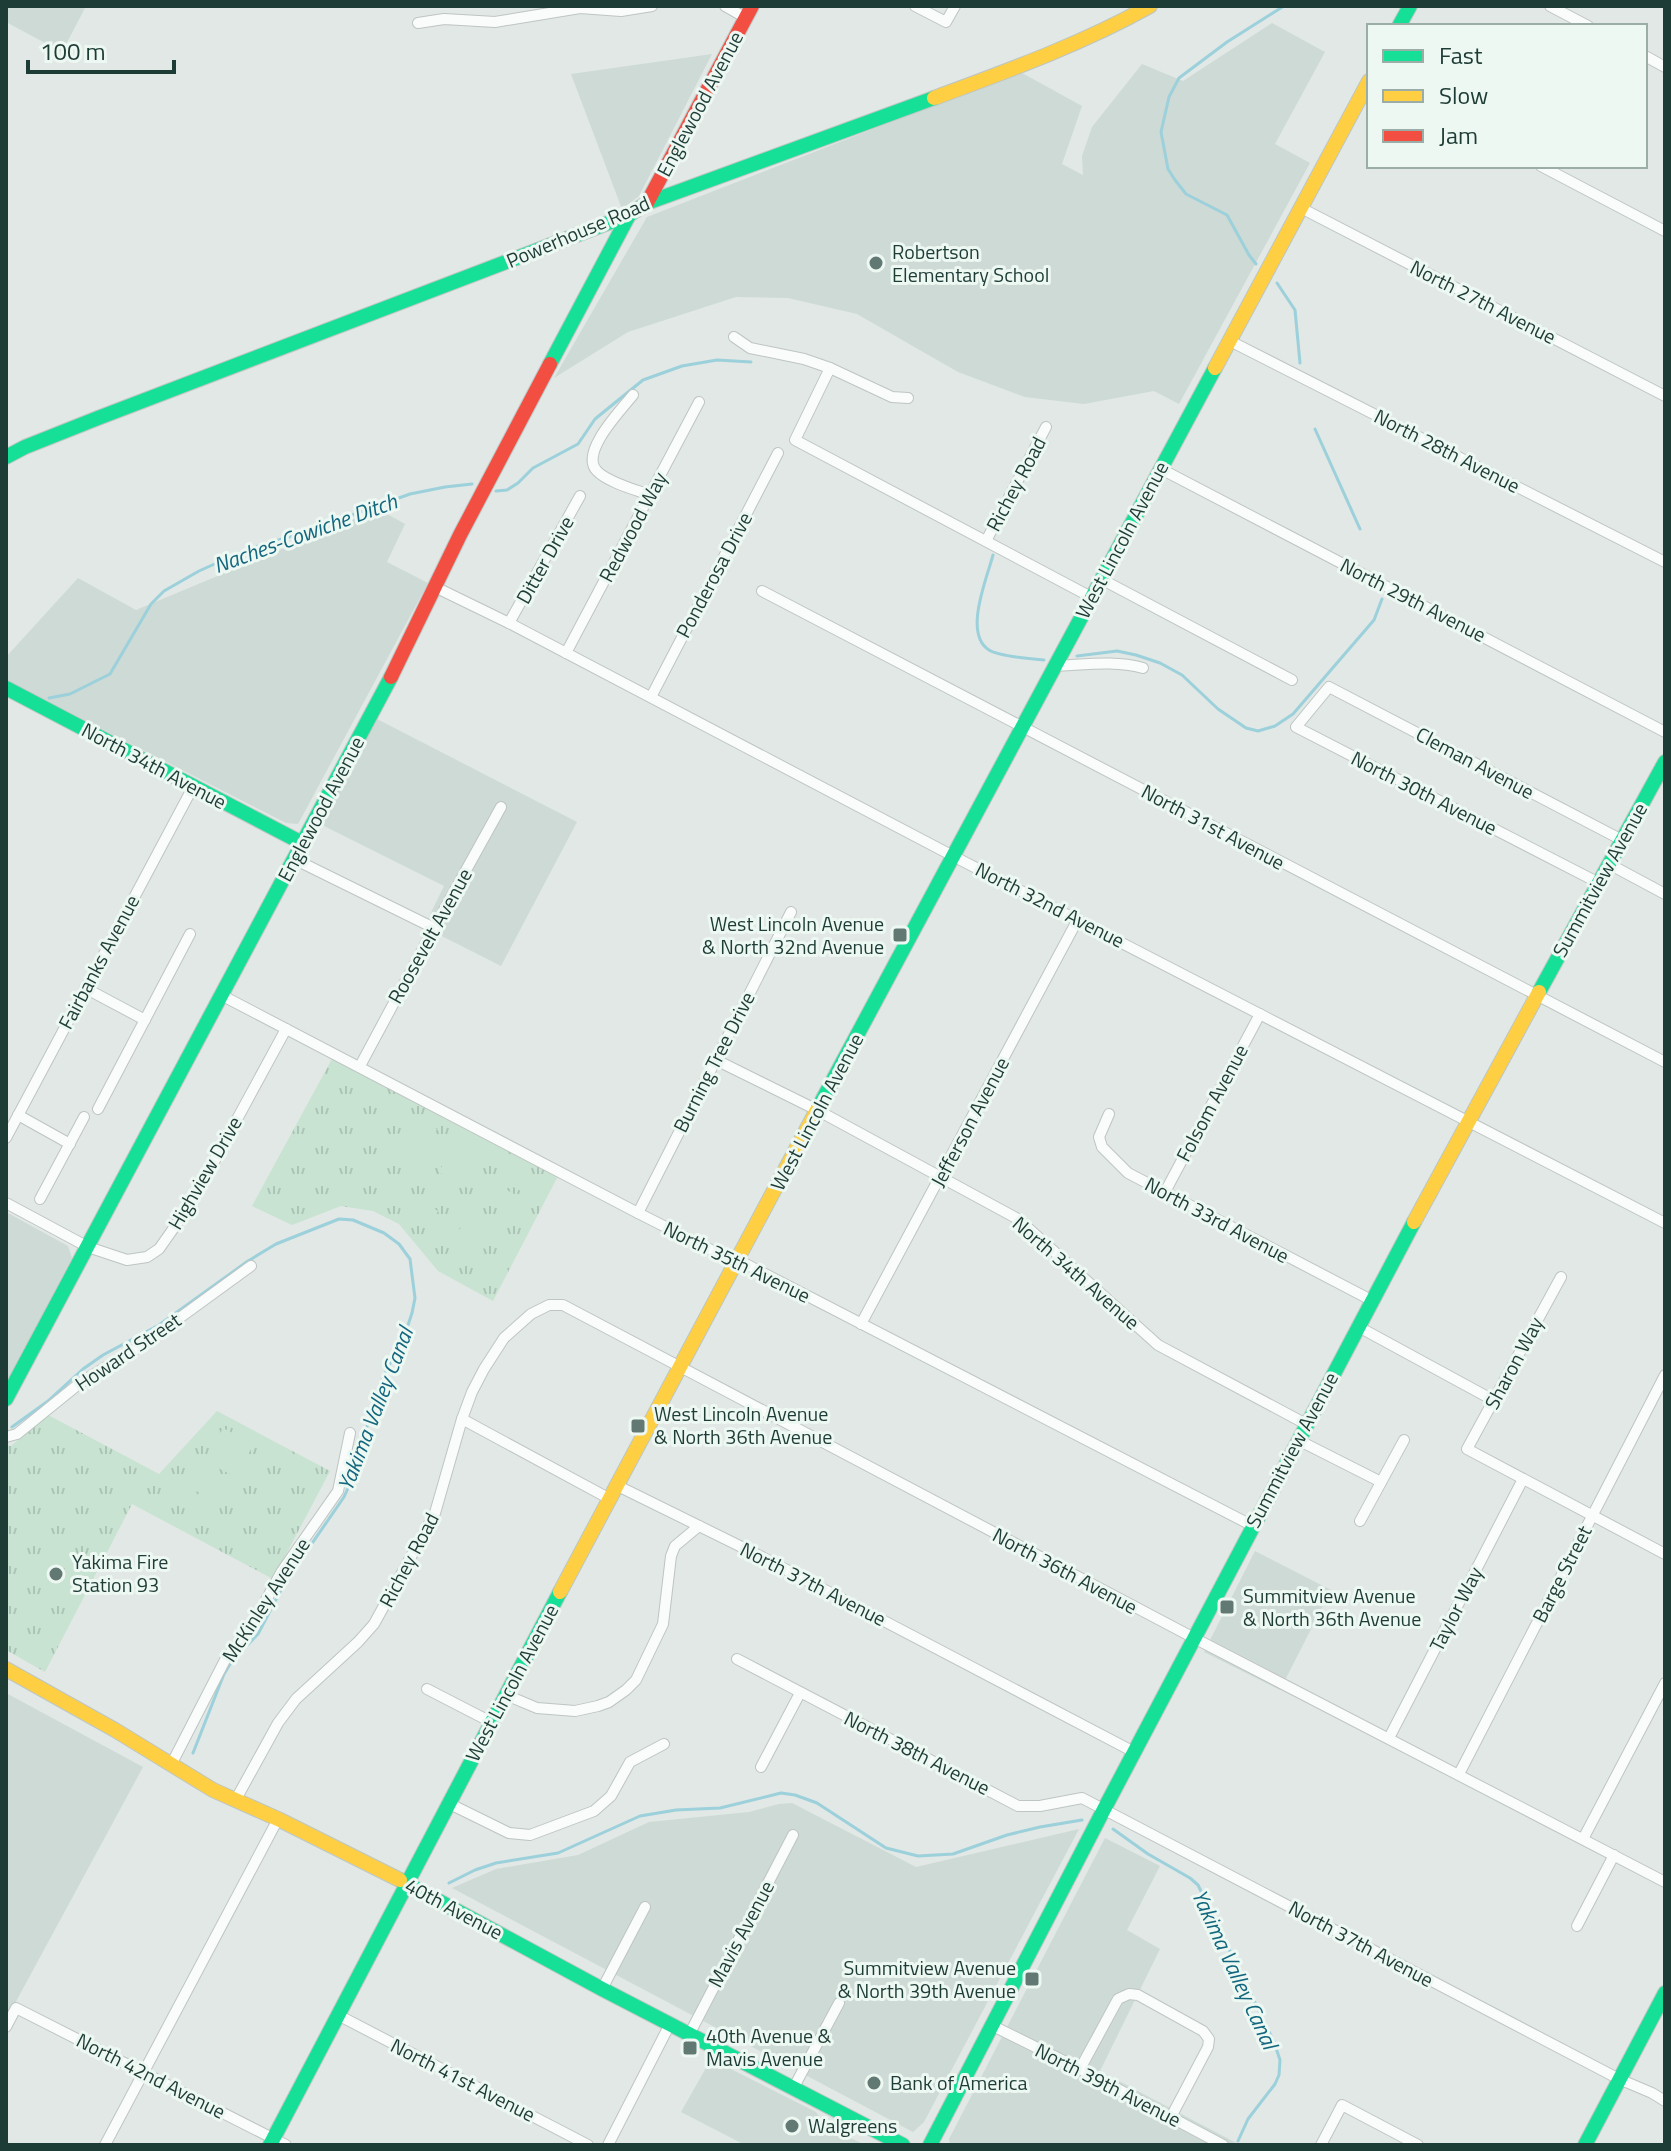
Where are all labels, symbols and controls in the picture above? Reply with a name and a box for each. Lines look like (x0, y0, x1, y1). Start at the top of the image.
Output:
scale bar (28, 24, 174, 74)
legend (1367, 24, 1647, 168)
street label: Englewood Avenue (648, 26, 751, 182)
text: 100 m (40, 33, 106, 69)
text: Fast (1439, 37, 1483, 73)
text: Slow (1439, 77, 1488, 113)
text: Jam (1439, 117, 1478, 153)
street label: Powerhouse Road (501, 187, 654, 276)
place label: Robertson Elementary School (892, 236, 1049, 290)
street label: North 27th Avenue (1405, 251, 1562, 352)
marker: Robertson Elementary School (867, 254, 885, 272)
street label: North 28th Avenue (1369, 400, 1526, 501)
street label: Richey Road (978, 431, 1054, 537)
street label: West Lincoln Avenue (1067, 456, 1176, 624)
street label: Redwood Way (590, 466, 675, 587)
water label: Naches-Cowiche Ditch (208, 484, 403, 582)
street label: Ponderosa Drive (667, 506, 760, 643)
street label: Ditter Drive (508, 510, 582, 609)
street label: North 29th Avenue (1335, 549, 1492, 650)
street label: North 34th Avenue (76, 714, 232, 817)
street label: Cleman Avenue (1411, 718, 1540, 807)
street label: Englewood Avenue (269, 731, 372, 887)
street label: North 30th Avenue (1346, 742, 1503, 843)
street label: North 31st Avenue (1136, 776, 1291, 878)
street label: Summitview Avenue (1544, 797, 1655, 963)
street label: North 32nd Avenue (970, 854, 1130, 956)
street label: Roosevelt Avenue (379, 862, 480, 1009)
street label: Fairbanks Avenue (50, 889, 147, 1035)
place label: West Lincoln Avenue & North 32nd Avenue (702, 908, 884, 962)
marker: West Lincoln Avenue & North 32nd Avenue (891, 926, 909, 944)
street label: Burning Tree Drive (665, 986, 762, 1138)
street label: West Lincoln Avenue (762, 1028, 871, 1196)
street label: Folsom Avenue (1168, 1039, 1255, 1167)
street label: Jefferson Avenue (922, 1051, 1017, 1192)
street label: Highview Drive (160, 1110, 250, 1235)
street label: North 33rd Avenue (1139, 1168, 1295, 1271)
street label: North 34th Avenue (1006, 1208, 1147, 1337)
street label: North 35th Avenue (658, 1213, 816, 1311)
street label: Howard Street (68, 1305, 187, 1399)
street label: Sharon Way (1476, 1311, 1551, 1415)
water label: Yakima Valley Canal (328, 1320, 423, 1496)
street label: Summitview Avenue (1237, 1366, 1346, 1533)
place label: West Lincoln Avenue & North 36th Avenue (654, 1398, 832, 1452)
marker: West Lincoln Avenue & North 36th Avenue (629, 1417, 647, 1435)
street label: Richey Road (371, 1507, 447, 1613)
street label: North 36th Avenue (987, 1519, 1143, 1622)
street label: Barge Street (1524, 1520, 1599, 1628)
street label: McKinley Avenue (214, 1531, 318, 1668)
street label: North 37th Avenue (735, 1533, 892, 1634)
place label: Yakima Fire Station 93 (72, 1546, 168, 1600)
street label: Taylor Way (1421, 1561, 1490, 1657)
marker: Yakima Fire Station 93 (47, 1565, 65, 1583)
place label: Summitview Avenue & North 36th Avenue (1243, 1580, 1421, 1634)
marker: Summitview Avenue & North 36th Avenue (1218, 1598, 1236, 1616)
street label: West Lincoln Avenue (457, 1599, 566, 1767)
street label: North 38th Avenue (839, 1702, 996, 1803)
street label: 40th Avenue (400, 1870, 509, 1947)
street label: Mavis Avenue (699, 1875, 782, 1993)
water label: Yakima Valley Canal (1183, 1884, 1288, 2057)
street label: North 37th Avenue (1283, 1892, 1439, 1995)
place label: Summitview Avenue & North 39th Avenue (838, 1952, 1016, 2006)
marker: Summitview Avenue & North 39th Avenue (1023, 1970, 1041, 1988)
place label: 40th Avenue & Mavis Avenue (706, 2020, 832, 2074)
street label: North 42nd Avenue (71, 2025, 231, 2127)
street label: North 41st Avenue (385, 2030, 541, 2129)
street label: North 39th Avenue (1030, 2034, 1187, 2135)
marker: 40th Avenue & Mavis Avenue (681, 2039, 699, 2057)
place label: Bank of America (890, 2067, 1027, 2098)
marker: Bank of America (865, 2074, 883, 2092)
place label: Walgreens (808, 2110, 897, 2141)
marker: Walgreens (783, 2117, 801, 2135)

